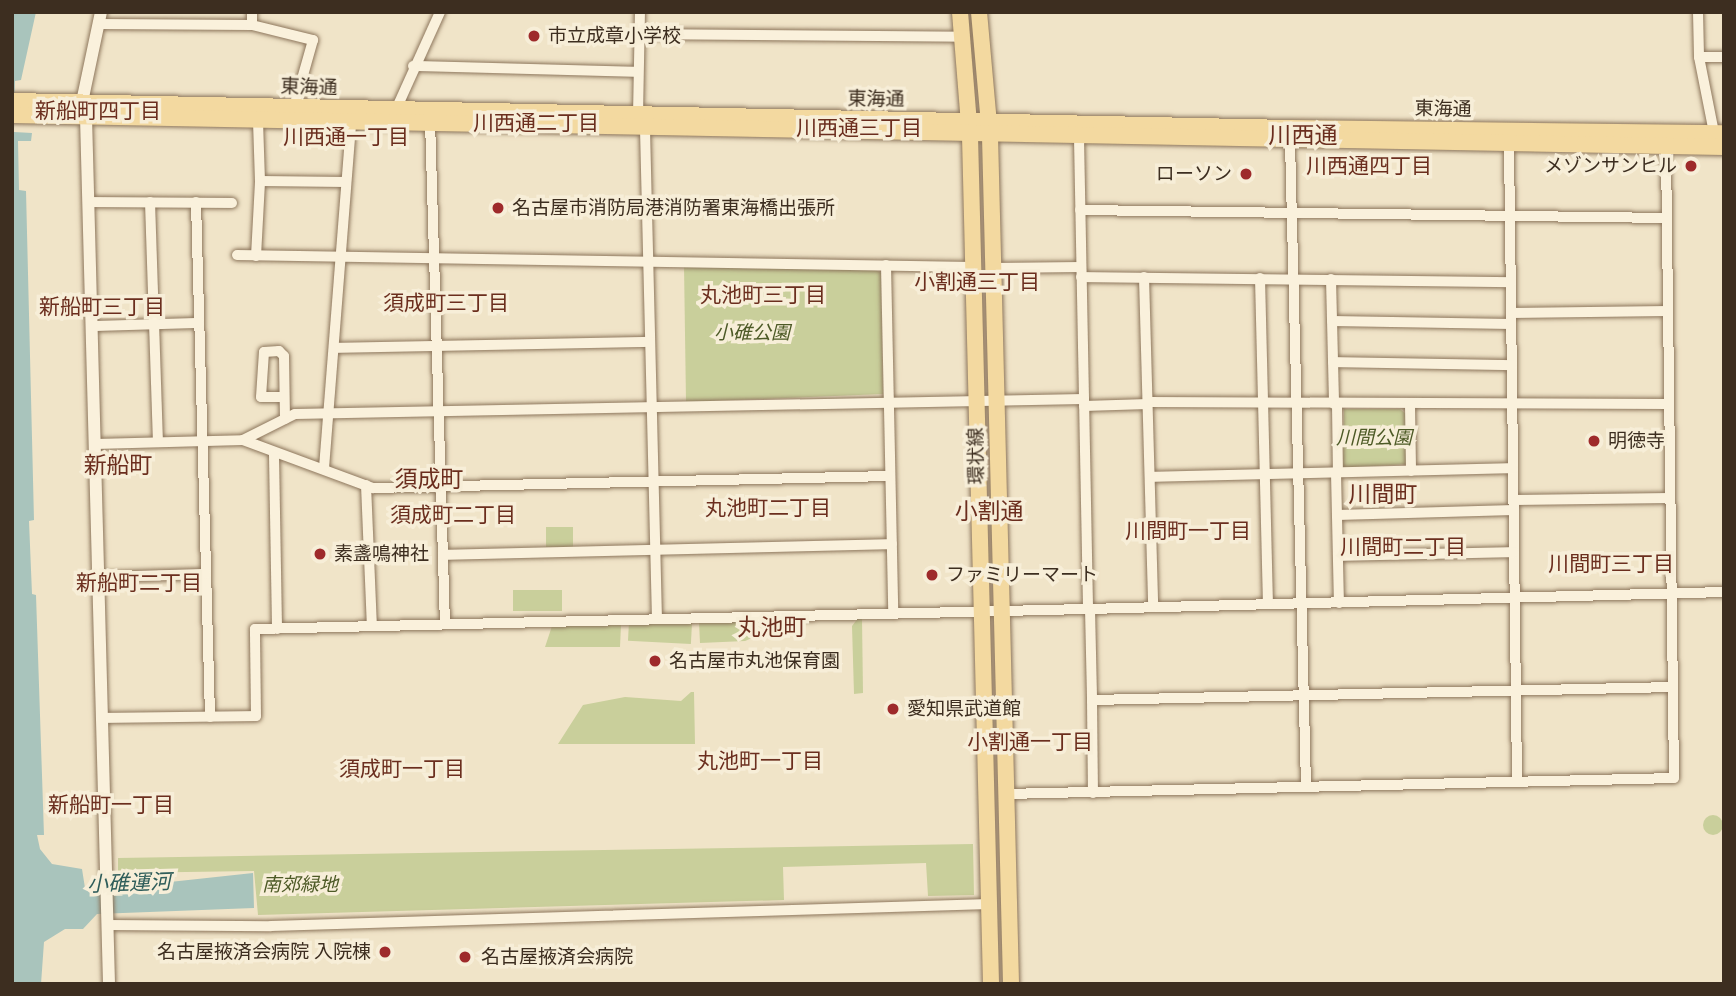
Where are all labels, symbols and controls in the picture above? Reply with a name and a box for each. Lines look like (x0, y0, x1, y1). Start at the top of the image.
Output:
place label: 市立成章小学校 (548, 25, 681, 47)
marker: 市立成章小学校 (526, 28, 542, 44)
street label: 東海通 (280, 75, 338, 99)
street label: 東海通 (847, 87, 905, 111)
street label: 東海通 (1414, 97, 1472, 121)
district label: 新船町四丁目 (35, 98, 161, 124)
district label: 川西通二丁目 (473, 110, 599, 136)
district label: 川西通三丁目 (796, 115, 922, 141)
district label: 川西通 (1269, 121, 1337, 149)
district label: 川西通一丁目 (283, 124, 409, 150)
district label: 川西通四丁目 (1306, 153, 1432, 179)
place label: メゾンサンヒル (1544, 155, 1677, 177)
marker: メゾンサンヒル (1683, 158, 1699, 174)
place label: ローソン (1156, 163, 1232, 185)
marker: ローソン (1238, 166, 1254, 182)
place label: 名古屋市消防局港消防署東海橋出張所 (512, 197, 835, 219)
marker: 名古屋市消防局港消防署東海橋出張所 (490, 200, 506, 216)
district label: 小割通三丁目 (914, 269, 1040, 295)
district label: 丸池町三丁目 (700, 282, 826, 308)
district label: 須成町三丁目 (383, 290, 509, 316)
district label: 新船町三丁目 (39, 294, 165, 320)
park label: 小碓公園 (714, 322, 790, 344)
street label: 環状線 (964, 427, 988, 485)
park label: 川間公園 (1336, 427, 1412, 449)
place label: 明徳寺 (1608, 430, 1665, 452)
marker: 明徳寺 (1586, 433, 1602, 449)
district label: 新船町 (84, 451, 152, 479)
district label: 須成町 (395, 465, 463, 493)
district label: 川間町 (1349, 480, 1417, 508)
district label: 丸池町二丁目 (705, 495, 831, 521)
district label: 小割通 (955, 497, 1023, 525)
district label: 須成町二丁目 (390, 502, 516, 528)
district label: 川間町一丁目 (1125, 518, 1251, 544)
district label: 川間町二丁目 (1340, 534, 1466, 560)
place label: 素盞鳴神社 (334, 543, 429, 565)
marker: 素盞鳴神社 (312, 546, 328, 562)
district label: 川間町三丁目 (1548, 551, 1674, 577)
place label: ファミリーマート (946, 564, 1098, 586)
marker: ファミリーマート (924, 567, 940, 583)
district label: 新船町二丁目 (76, 570, 202, 596)
district label: 丸池町 (738, 613, 806, 641)
place label: 名古屋市丸池保育園 (669, 650, 840, 672)
marker: 名古屋市丸池保育園 (647, 653, 663, 669)
place label: 愛知県武道館 (907, 698, 1021, 720)
marker: 愛知県武道館 (885, 701, 901, 717)
district label: 小割通一丁目 (967, 729, 1093, 755)
district label: 丸池町一丁目 (697, 748, 823, 774)
district label: 須成町一丁目 (339, 756, 465, 782)
district label: 新船町一丁目 (48, 792, 174, 818)
water label: 小碓運河 (87, 869, 171, 897)
park label: 南郊緑地 (262, 874, 338, 896)
place label: 名古屋掖済会病院 入院棟 (157, 941, 371, 963)
marker: 名古屋掖済会病院 入院棟 (377, 944, 393, 960)
place label: 名古屋掖済会病院 (481, 946, 633, 968)
marker: 名古屋掖済会病院 (455, 947, 475, 967)

